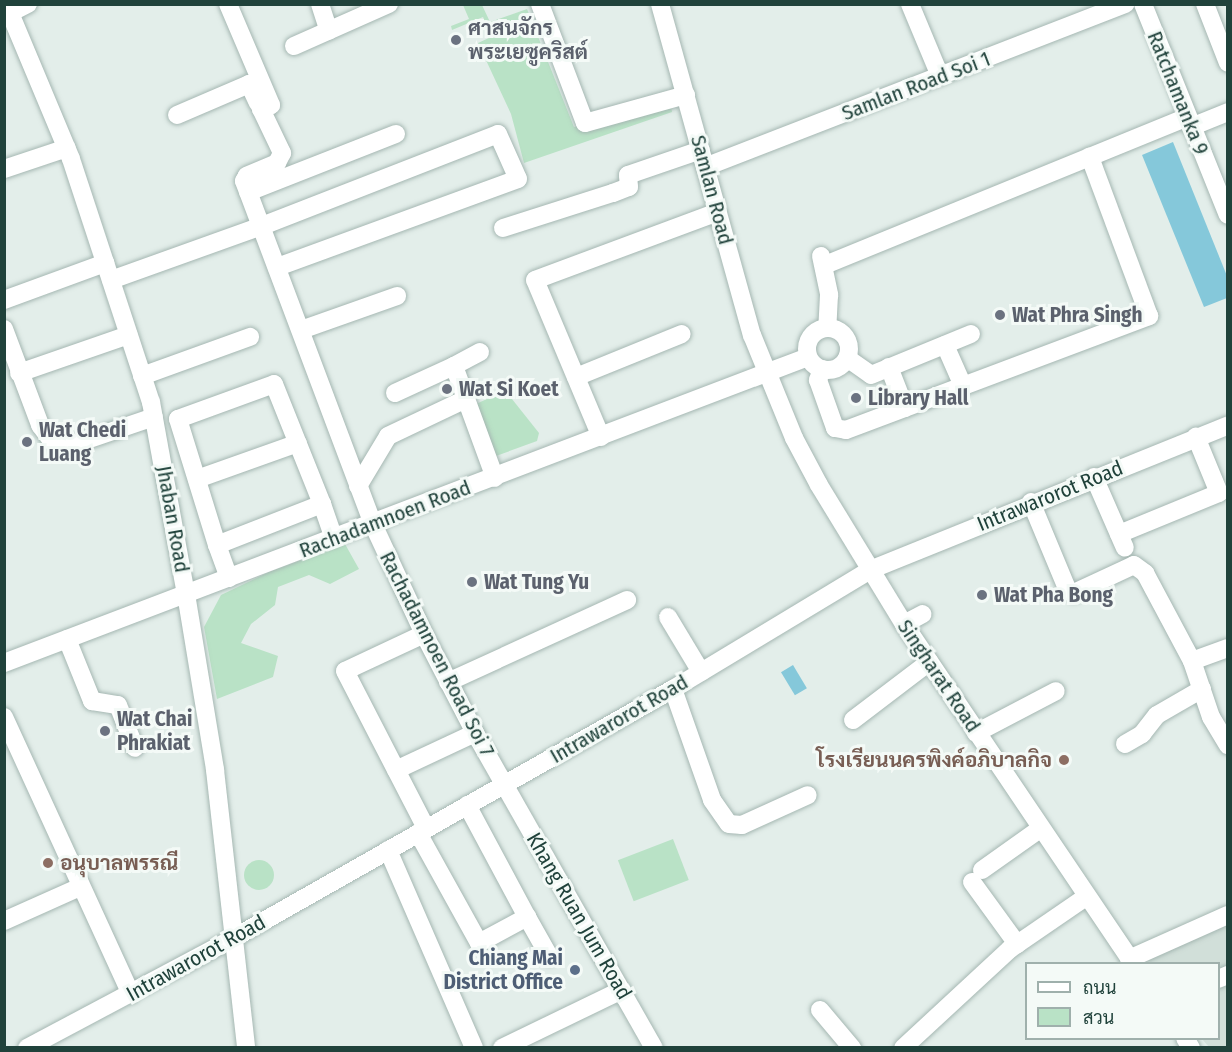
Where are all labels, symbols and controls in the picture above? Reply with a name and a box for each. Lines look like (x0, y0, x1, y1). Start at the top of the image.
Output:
place label: ศาสนจักร พระเยซูคริสต์ (468, 15, 588, 65)
street label: Ratchamanka 9 (1142, 28, 1214, 158)
marker: ศาสนจักร พระเยซูคริสต์ (449, 33, 463, 47)
street label: Samlan Road Soi 1 (838, 46, 994, 126)
street label: Samlan Road (685, 133, 739, 247)
place label: Wat Phra Singh (1012, 302, 1142, 328)
marker: Wat Phra Singh (993, 308, 1007, 322)
place label: Wat Si Koet (459, 376, 559, 402)
marker: Wat Si Koet (440, 382, 454, 396)
place label: Library Hall (868, 385, 969, 411)
marker: Library Hall (849, 391, 863, 405)
place label: Wat Chedi Luang (39, 417, 126, 467)
marker: Wat Chedi Luang (20, 435, 34, 449)
street label: Intrawarorot Road (973, 455, 1127, 537)
street label: Jhaban Road (151, 464, 195, 574)
street label: Rachadamnoen Road (296, 475, 474, 563)
street label: Rachadamnoen Road Soi 7 (374, 547, 500, 761)
place label: Wat Tung Yu (484, 569, 589, 595)
marker: Wat Tung Yu (465, 575, 479, 589)
place label: Wat Pha Bong (994, 582, 1113, 608)
marker: Wat Pha Bong (975, 588, 989, 602)
street label: Singharat Road (892, 615, 986, 737)
street label: Intrawarorot Road (546, 669, 692, 769)
place label: Wat Chai Phrakiat (117, 706, 192, 756)
marker: Wat Chai Phrakiat (98, 724, 112, 738)
place label: โรงเรียนนครพิงค์อภิบาลกิจ (816, 747, 1052, 773)
marker: โรงเรียนนครพิงค์อภิบาลกิจ (1057, 753, 1071, 767)
street label: Khang Ruan Jum Road (521, 828, 637, 1004)
place label: อนุบาลพรรณี (60, 850, 178, 876)
marker: อนุบาลพรรณี (41, 856, 55, 870)
street label: Intrawarorot Road (122, 909, 270, 1007)
place label: Chiang Mai District Office (443, 945, 563, 995)
legend (1025, 962, 1220, 1040)
marker: Chiang Mai District Office (568, 963, 582, 977)
text: ถนน (1083, 977, 1116, 999)
text: สวน (1083, 1007, 1114, 1029)

